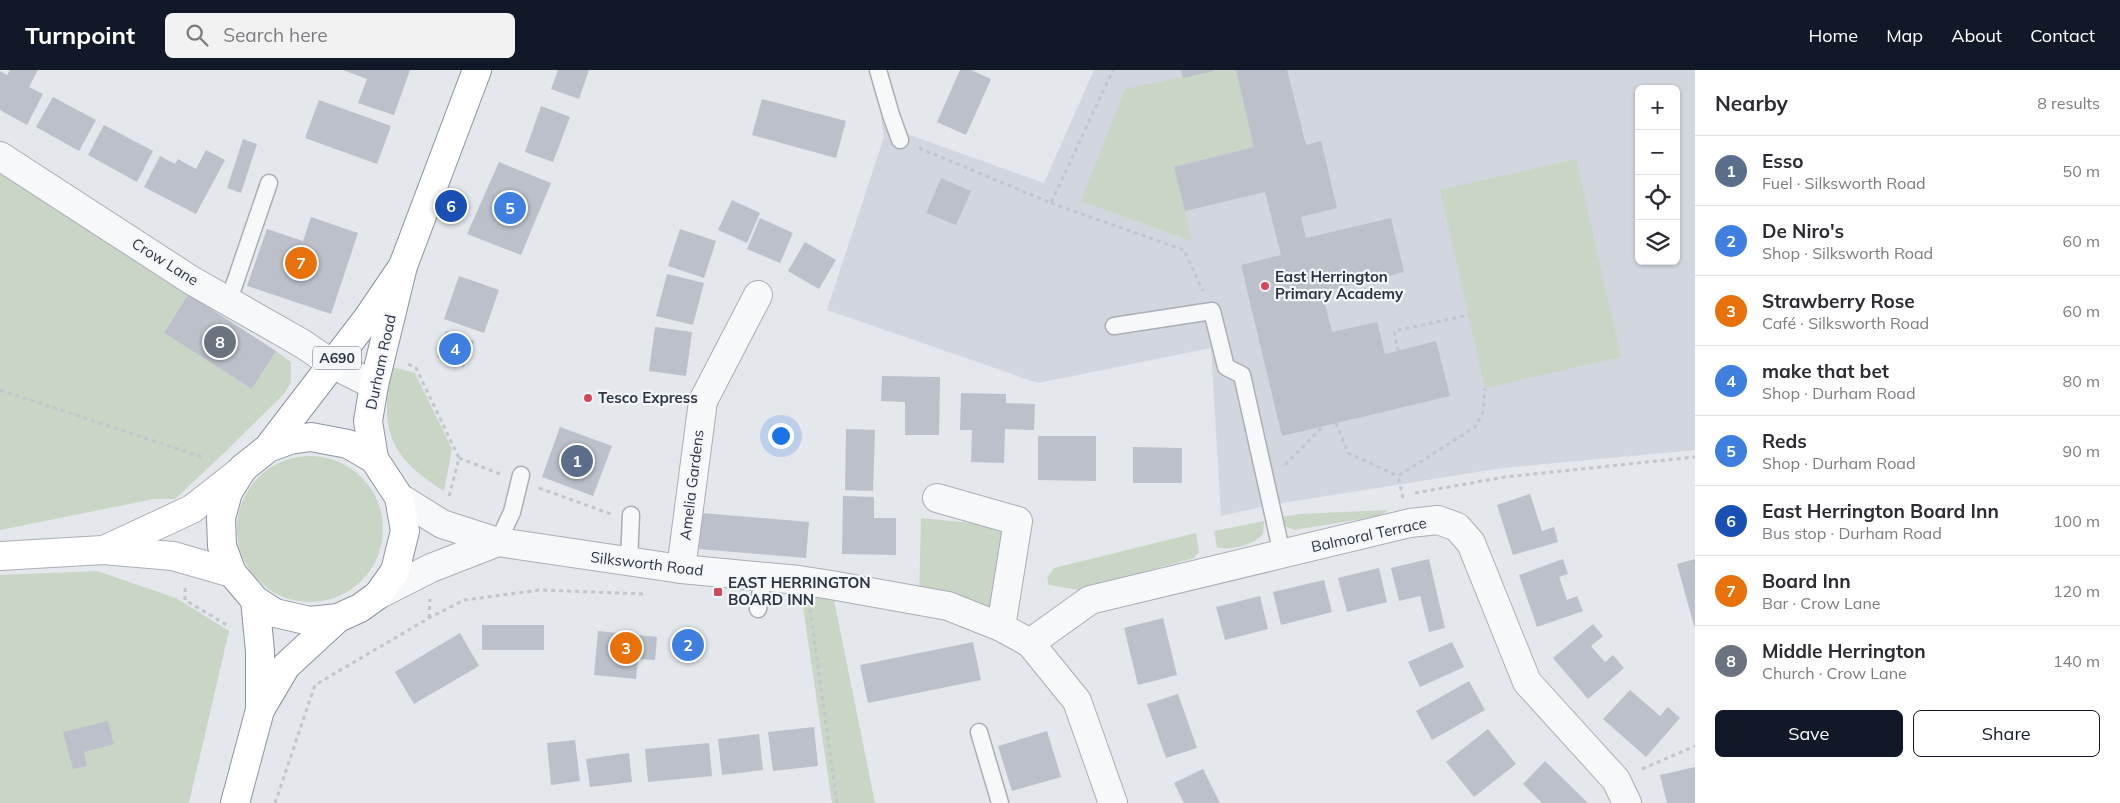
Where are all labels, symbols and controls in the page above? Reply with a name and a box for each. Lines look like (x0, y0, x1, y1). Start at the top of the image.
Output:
search box (165, 13, 515, 58)
text: Turnpoint (25, 20, 135, 50)
icon: search (183, 21, 211, 49)
text: Search here (223, 23, 328, 47)
text: Home (1808, 24, 1858, 47)
text: Map (1886, 24, 1923, 47)
text: About (1951, 24, 2002, 47)
text: Contact (2030, 24, 2095, 47)
map controls (1635, 85, 1680, 265)
button: + (1635, 85, 1680, 130)
text: Nearby (1715, 90, 1788, 116)
text: 8 results (2037, 93, 2100, 113)
button: − (1635, 130, 1680, 175)
text: Esso (1762, 149, 1804, 173)
text: 1 (1726, 161, 1736, 181)
text: 50 m (2063, 161, 2100, 181)
text: Fuel · Silksworth Road (1762, 173, 1926, 193)
button: locate (1635, 175, 1680, 220)
pin: 6 (435, 187, 467, 225)
pin: 5 (494, 189, 526, 227)
text: De Niro's (1762, 219, 1844, 243)
button: layers (1635, 220, 1680, 265)
text: 2 (1726, 231, 1736, 251)
text: 60 m (2063, 231, 2100, 251)
street label: Crow Lane (128, 234, 202, 290)
text: Shop · Silksworth Road (1762, 243, 1933, 263)
pin: 7 (285, 244, 317, 282)
place label: East Herrington Primary Academy (1275, 267, 1404, 303)
marker: East Herrington Primary Academy (1259, 280, 1271, 292)
text: Strawberry Rose (1762, 289, 1915, 313)
text: 3 (1726, 301, 1736, 321)
text: 60 m (2063, 301, 2100, 321)
street label: Durham Road (361, 312, 400, 411)
text: Café · Silksworth Road (1762, 313, 1929, 333)
pin: 8 (204, 323, 236, 361)
pin: 4 (439, 330, 471, 368)
road number: A690 (313, 346, 361, 370)
text: make that bet (1762, 359, 1889, 383)
text: 4 (1726, 371, 1736, 391)
text: 80 m (2063, 371, 2100, 391)
text: Shop · Durham Road (1762, 383, 1916, 403)
place label: Tesco Express (598, 388, 698, 407)
marker: Tesco Express (582, 392, 594, 404)
your location (768, 423, 794, 449)
street label: Amelia Gardens (675, 429, 708, 541)
text: Reds (1762, 429, 1807, 453)
text: 5 (1726, 441, 1736, 461)
text: 90 m (2063, 441, 2100, 461)
pin: 1 (561, 442, 593, 480)
text: Shop · Durham Road (1762, 453, 1916, 473)
text: East Herrington Board Inn (1762, 499, 1999, 523)
text: 6 (1726, 511, 1736, 531)
text: 100 m (2053, 511, 2100, 531)
street label: Balmoral Terrace (1309, 513, 1428, 556)
text: Bus stop · Durham Road (1762, 523, 1942, 543)
street label: Silksworth Road (590, 547, 705, 580)
text: Board Inn (1762, 569, 1851, 593)
place label: EAST HERRINGTON BOARD INN (728, 573, 871, 609)
text: 7 (1726, 581, 1736, 601)
text: 120 m (2053, 581, 2100, 601)
marker: EAST HERRINGTON BOARD INN (712, 586, 724, 598)
text: Bar · Crow Lane (1762, 593, 1880, 613)
pin: 2 (672, 626, 704, 664)
pin: 3 (610, 629, 642, 667)
text: Middle Herrington (1762, 639, 1926, 663)
text: 8 (1726, 651, 1736, 671)
text: 140 m (2053, 651, 2100, 671)
text: Church · Crow Lane (1762, 663, 1907, 683)
button: Save (1715, 710, 1903, 757)
button: Share (1913, 710, 2100, 757)

